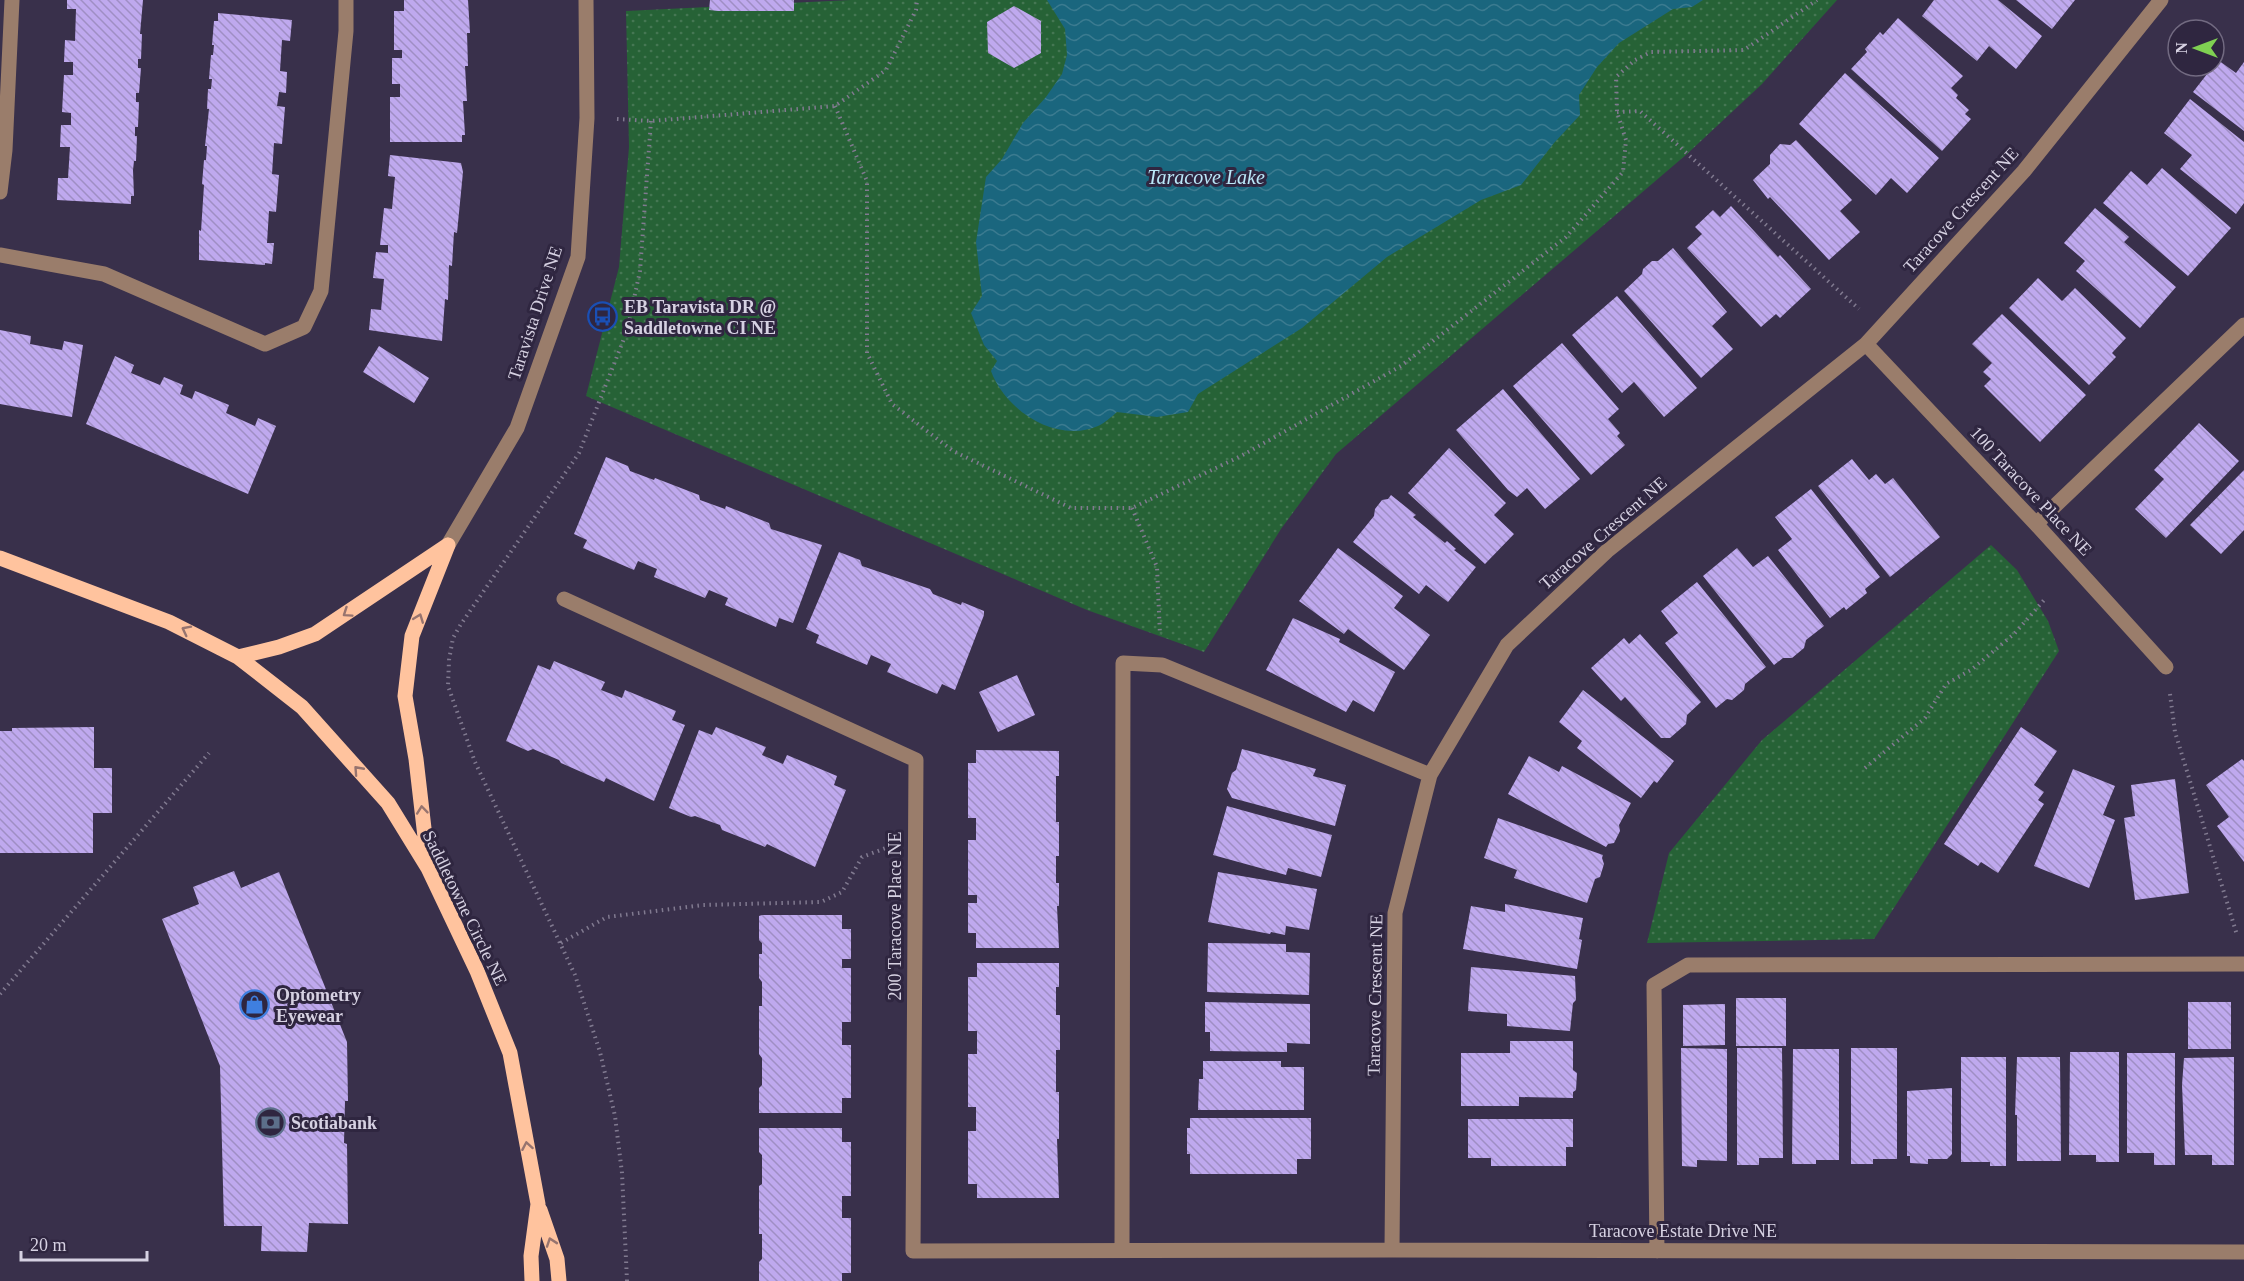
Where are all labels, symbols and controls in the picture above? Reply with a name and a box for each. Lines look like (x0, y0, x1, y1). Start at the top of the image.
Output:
north arrow (2166, 18, 2226, 78)
text: N (2173, 42, 2190, 54)
street label: Taracove Crescent NE (1899, 143, 2023, 277)
water label: Taracove Lake (1147, 166, 1265, 188)
street label: Taravista Drive NE (504, 243, 566, 383)
place label: EB Taravista DR @ Saddletowne CI NE (624, 297, 776, 338)
bus stop icon: EB Taravista DR @ Saddletowne CI NE (587, 301, 619, 333)
street label: 100 Taracove Place NE (1966, 422, 2096, 560)
street label: Taracove Crescent NE (1535, 472, 1671, 594)
one-way arrow (343, 606, 354, 617)
one-way arrow (412, 614, 424, 625)
one-way arrow (181, 626, 192, 638)
one-way arrow (354, 766, 365, 777)
one-way arrow (416, 806, 429, 815)
street label: Saddletowne Circle NE (419, 827, 511, 989)
street label: 200 Taracove Place NE (885, 832, 905, 1000)
street label: Taracove Crescent NE (1364, 914, 1386, 1076)
place label: Optometry Eyewear (276, 985, 361, 1026)
shop icon: Optometry Eyewear (239, 989, 271, 1021)
bank icon: Scotiabank (254, 1107, 286, 1139)
place label: Scotiabank (291, 1113, 377, 1133)
one-way arrow (521, 1142, 534, 1152)
street label: Taracove Estate Drive NE (1589, 1221, 1777, 1241)
scale bar (21, 1224, 147, 1262)
text: 20 m (30, 1235, 67, 1255)
one-way arrow (545, 1237, 558, 1248)

